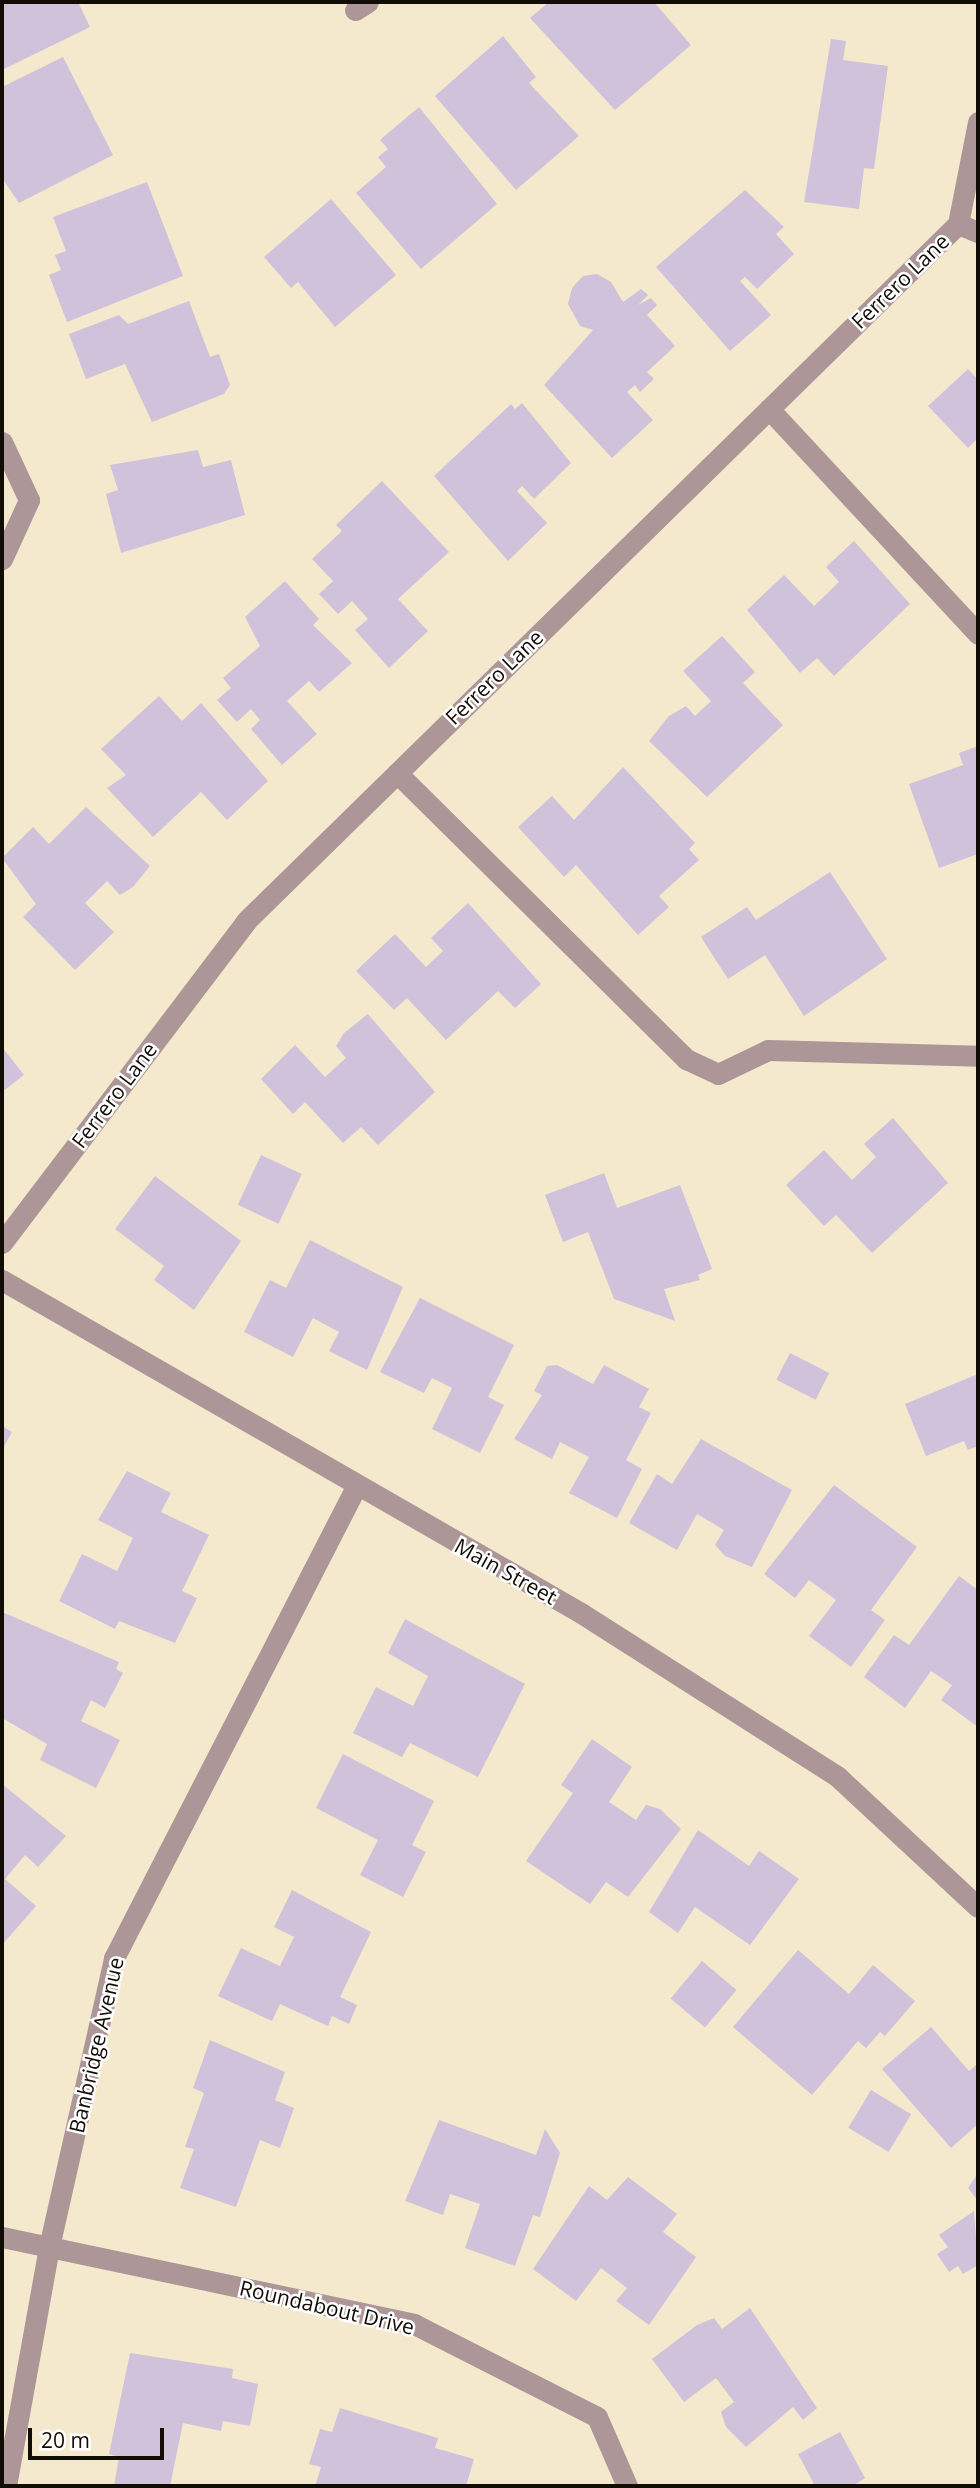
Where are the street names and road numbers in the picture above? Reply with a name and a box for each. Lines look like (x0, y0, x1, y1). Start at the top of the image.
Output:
street label: Ferrero Lane (846, 228, 954, 334)
street label: Ferrero Lane (440, 624, 548, 730)
street label: Ferrero Lane (66, 1037, 162, 1153)
street label: Main Street (451, 1533, 561, 1609)
street label: Banbridge Avenue (64, 1955, 128, 2135)
street label: Roundabout Drive (237, 2275, 417, 2339)

